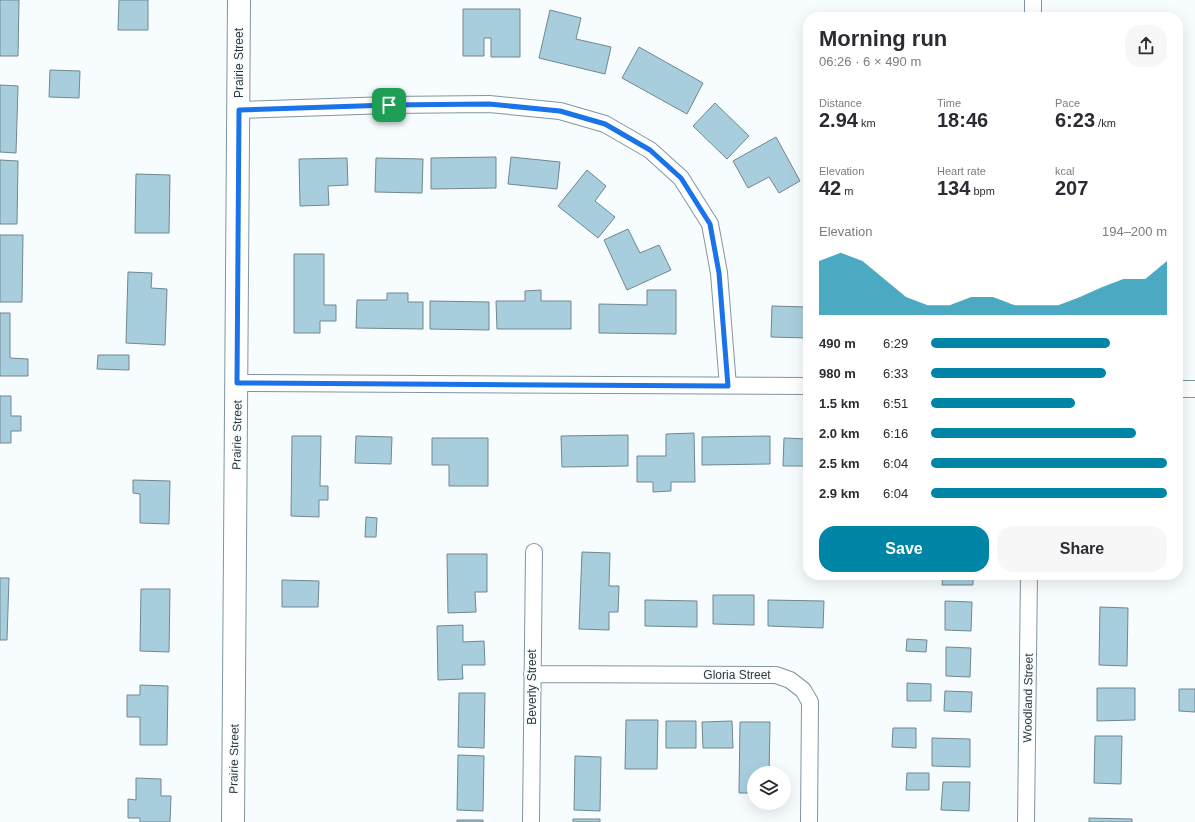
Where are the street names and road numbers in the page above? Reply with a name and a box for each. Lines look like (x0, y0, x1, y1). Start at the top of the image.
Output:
street label: Prairie Street (232, 27, 246, 98)
street label: Prairie Street (229, 399, 245, 470)
street label: Beverly Street (525, 649, 539, 725)
street label: Woodland Street (1020, 653, 1036, 743)
street label: Gloria Street (703, 668, 771, 682)
street label: Prairie Street (226, 723, 242, 794)

